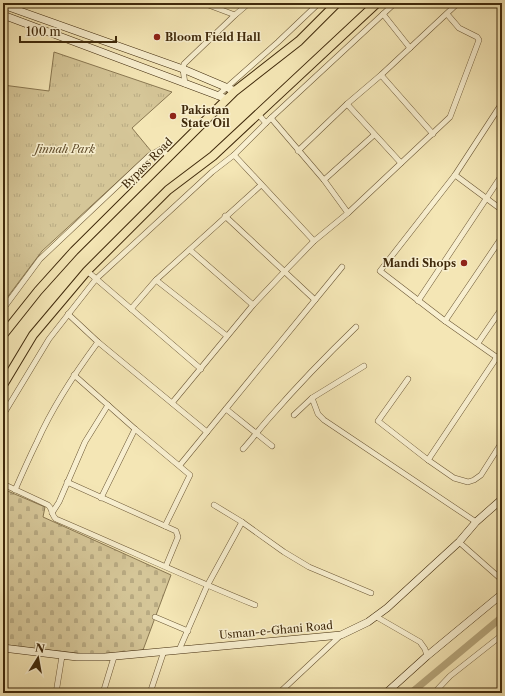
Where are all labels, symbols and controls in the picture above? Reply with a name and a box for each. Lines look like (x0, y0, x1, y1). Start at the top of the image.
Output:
scale bar (20, 18, 116, 44)
text: 100 m (26, 24, 61, 39)
place label: Bloom Field Hall (165, 30, 261, 44)
marker: Bloom Field Hall (152, 32, 162, 42)
place label: Pakistan State Oil (181, 103, 230, 130)
marker: Pakistan State Oil (168, 111, 178, 121)
street label: Bypass Road (119, 135, 175, 191)
park label: Jinnah Park (32, 142, 95, 156)
place label: Mandi Shops (382, 256, 456, 270)
marker: Mandi Shops (459, 258, 469, 268)
street label: Usman-e-Ghani Road (219, 618, 334, 642)
north arrow (18, 638, 58, 678)
text: N (34, 640, 46, 656)

